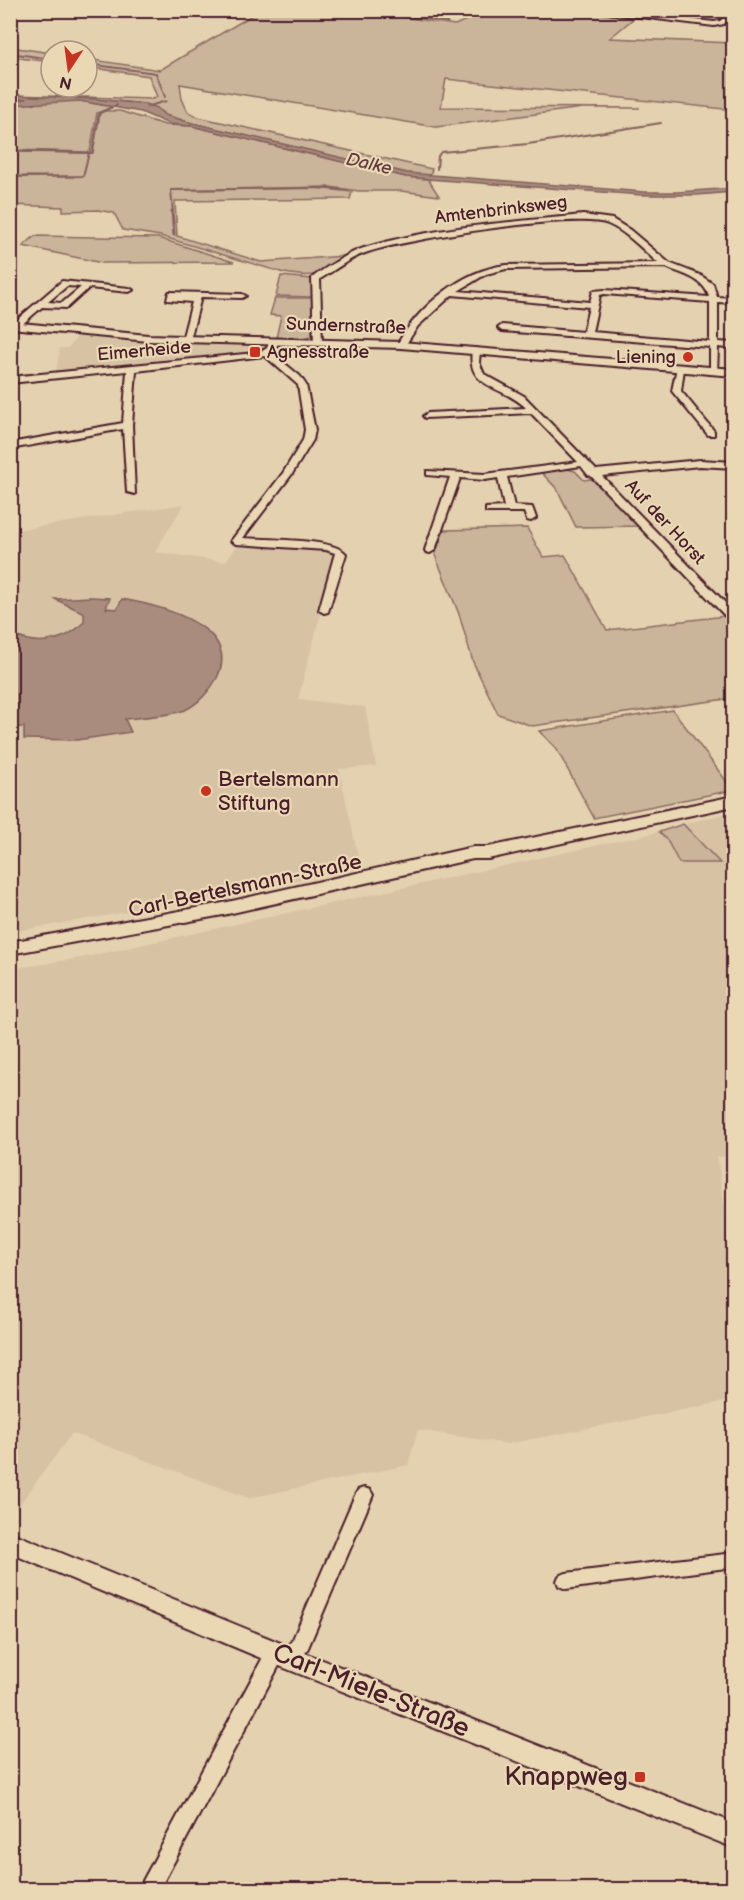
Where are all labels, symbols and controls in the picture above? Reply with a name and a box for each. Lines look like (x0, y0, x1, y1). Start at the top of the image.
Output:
north arrow (39, 39, 99, 99)
text: N (58, 72, 74, 93)
water label: Dalke (344, 149, 394, 179)
street label: Amtenbrinksweg (433, 191, 569, 229)
street label: Sundernstraße (286, 313, 407, 339)
street label: Eimerheide (96, 336, 192, 366)
place label: Agnesstraße (267, 342, 370, 363)
marker: Agnesstraße (248, 345, 262, 359)
place label: Liening (616, 347, 676, 368)
marker: Liening (681, 350, 695, 364)
street label: Auf der Horst (621, 475, 710, 569)
place label: Bertelsmann Stiftung (218, 767, 339, 816)
marker: Bertelsmann Stiftung (199, 784, 213, 798)
street label: Carl-Bertelsmann-Straße (126, 849, 364, 923)
street label: Carl-Miele-Straße (268, 1637, 474, 1745)
place label: Knappweg (504, 1762, 628, 1793)
marker: Knappweg (633, 1770, 647, 1784)

